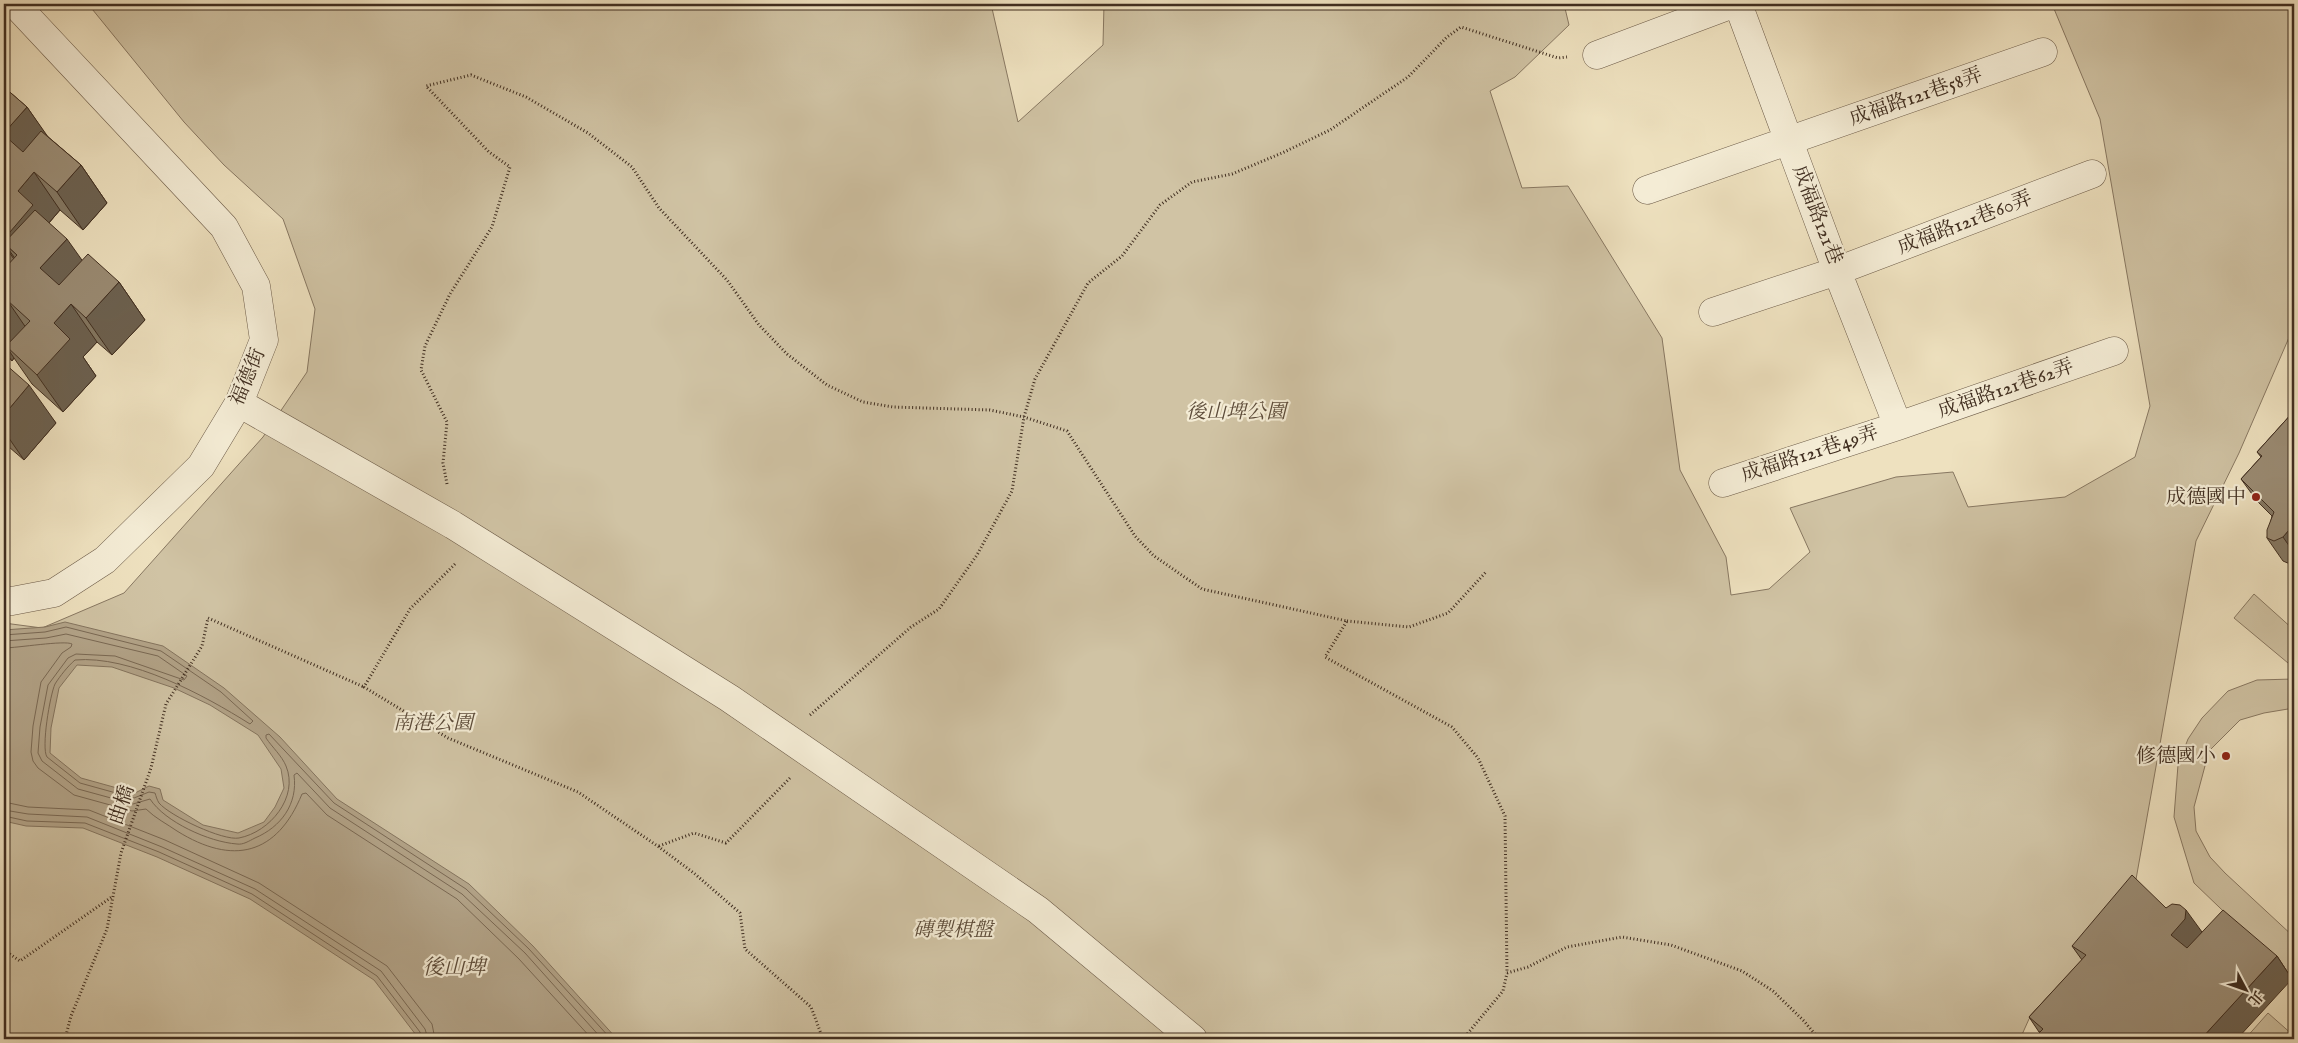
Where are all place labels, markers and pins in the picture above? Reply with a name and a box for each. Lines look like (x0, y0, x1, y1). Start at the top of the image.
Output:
place label: 成德國中 (2166, 485, 2246, 510)
marker: 成德國中 (2250, 491, 2262, 503)
place label: 修德國小 (2136, 744, 2216, 769)
marker: 修德國小 (2220, 750, 2232, 762)

